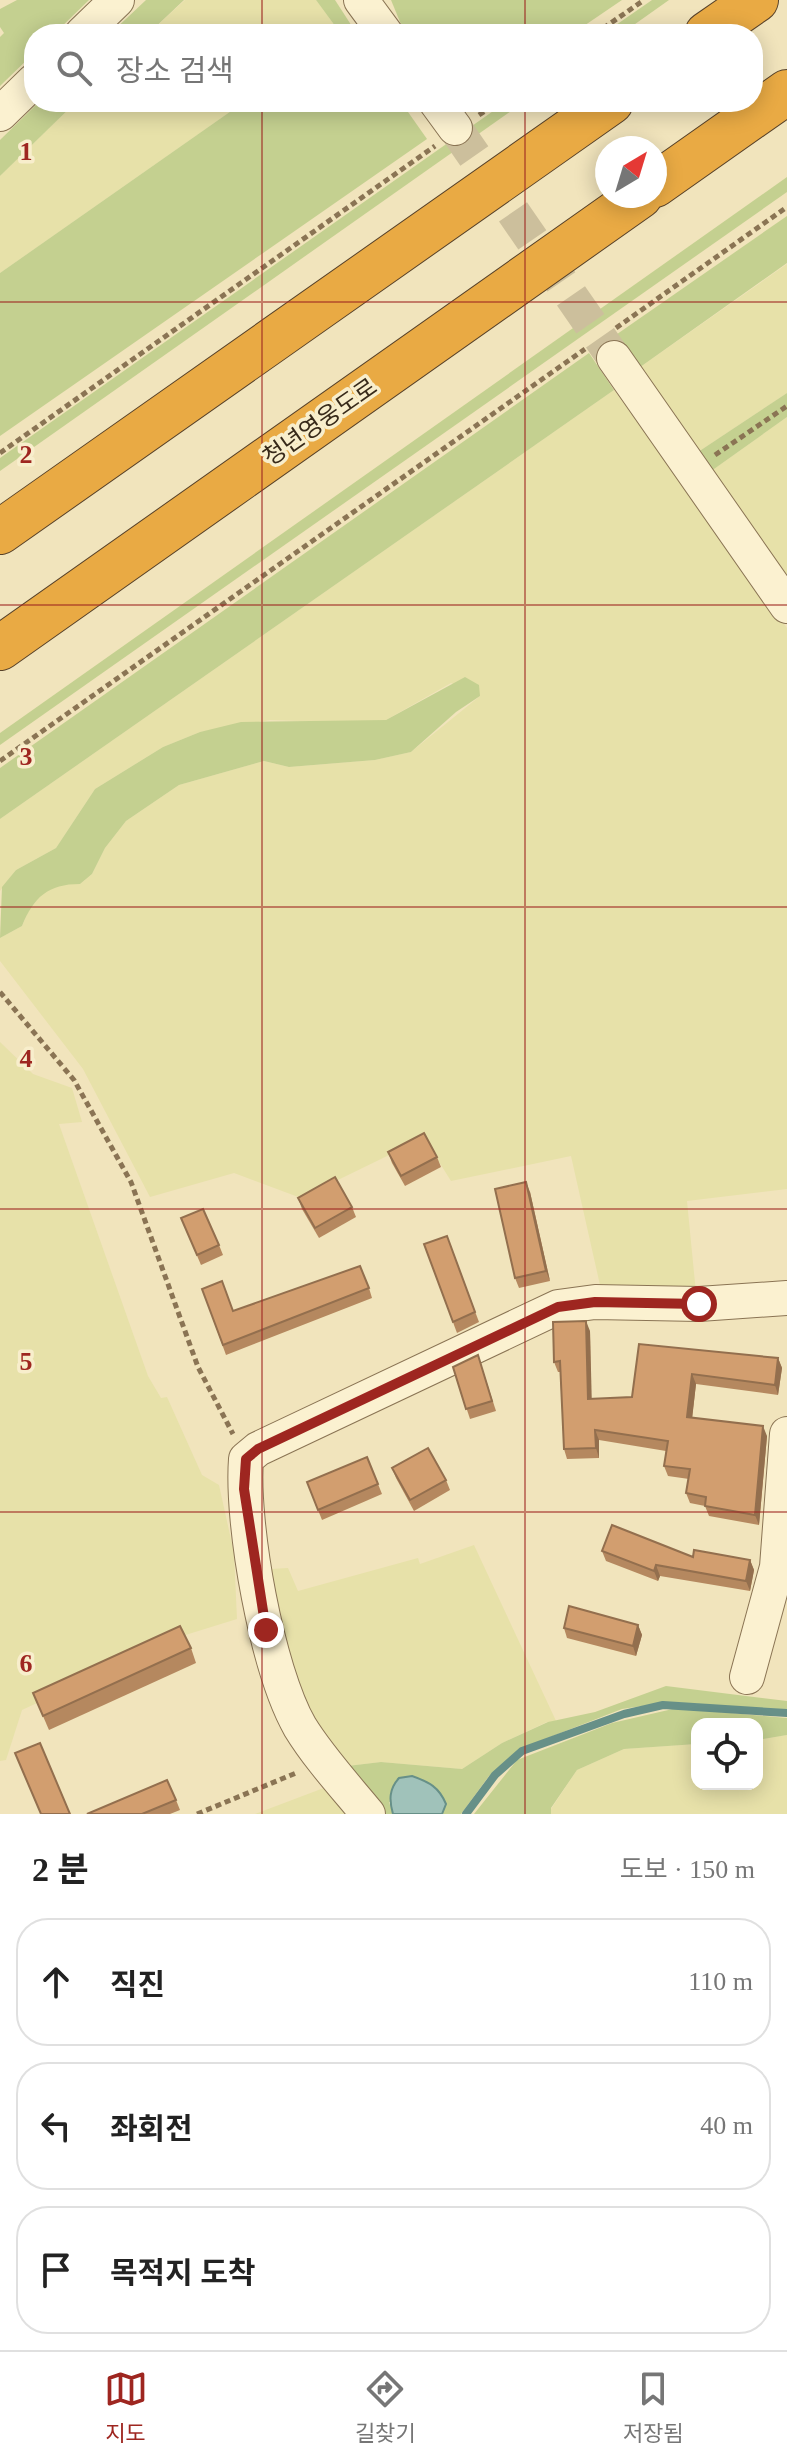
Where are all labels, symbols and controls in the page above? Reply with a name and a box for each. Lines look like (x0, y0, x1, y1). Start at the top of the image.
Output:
search box (24, 24, 763, 112)
icon: search (52, 46, 96, 90)
text: 장소 검색 (116, 54, 234, 87)
north arrow (595, 136, 667, 208)
text: 1 (20, 137, 33, 166)
street label: 청년영웅도로 (258, 373, 382, 471)
text: 2 (20, 440, 33, 469)
text: 3 (20, 742, 33, 771)
text: 4 (20, 1044, 33, 1073)
route start (681, 1286, 717, 1322)
text: 5 (20, 1347, 33, 1376)
route end (248, 1612, 284, 1648)
text: 6 (20, 1649, 33, 1678)
map controls (691, 1718, 763, 1790)
button: locate (691, 1718, 763, 1790)
text: 2 분 (32, 1851, 89, 1888)
text: 도보 · 150 m (620, 1855, 755, 1884)
icon: ahead (34, 1960, 78, 2004)
text: 110 m (688, 1967, 753, 1996)
text: 직진 (110, 1968, 165, 2001)
icon: left (34, 2104, 78, 2148)
text: 40 m (700, 2111, 753, 2140)
text: 좌회전 (110, 2112, 193, 2145)
icon: arrive (34, 2248, 78, 2292)
text: 목적지 도착 (110, 2256, 256, 2289)
tab: 지도 (104, 2367, 148, 2447)
tab: 길찾기 (355, 2367, 415, 2447)
tab: 저장됨 (623, 2367, 683, 2447)

